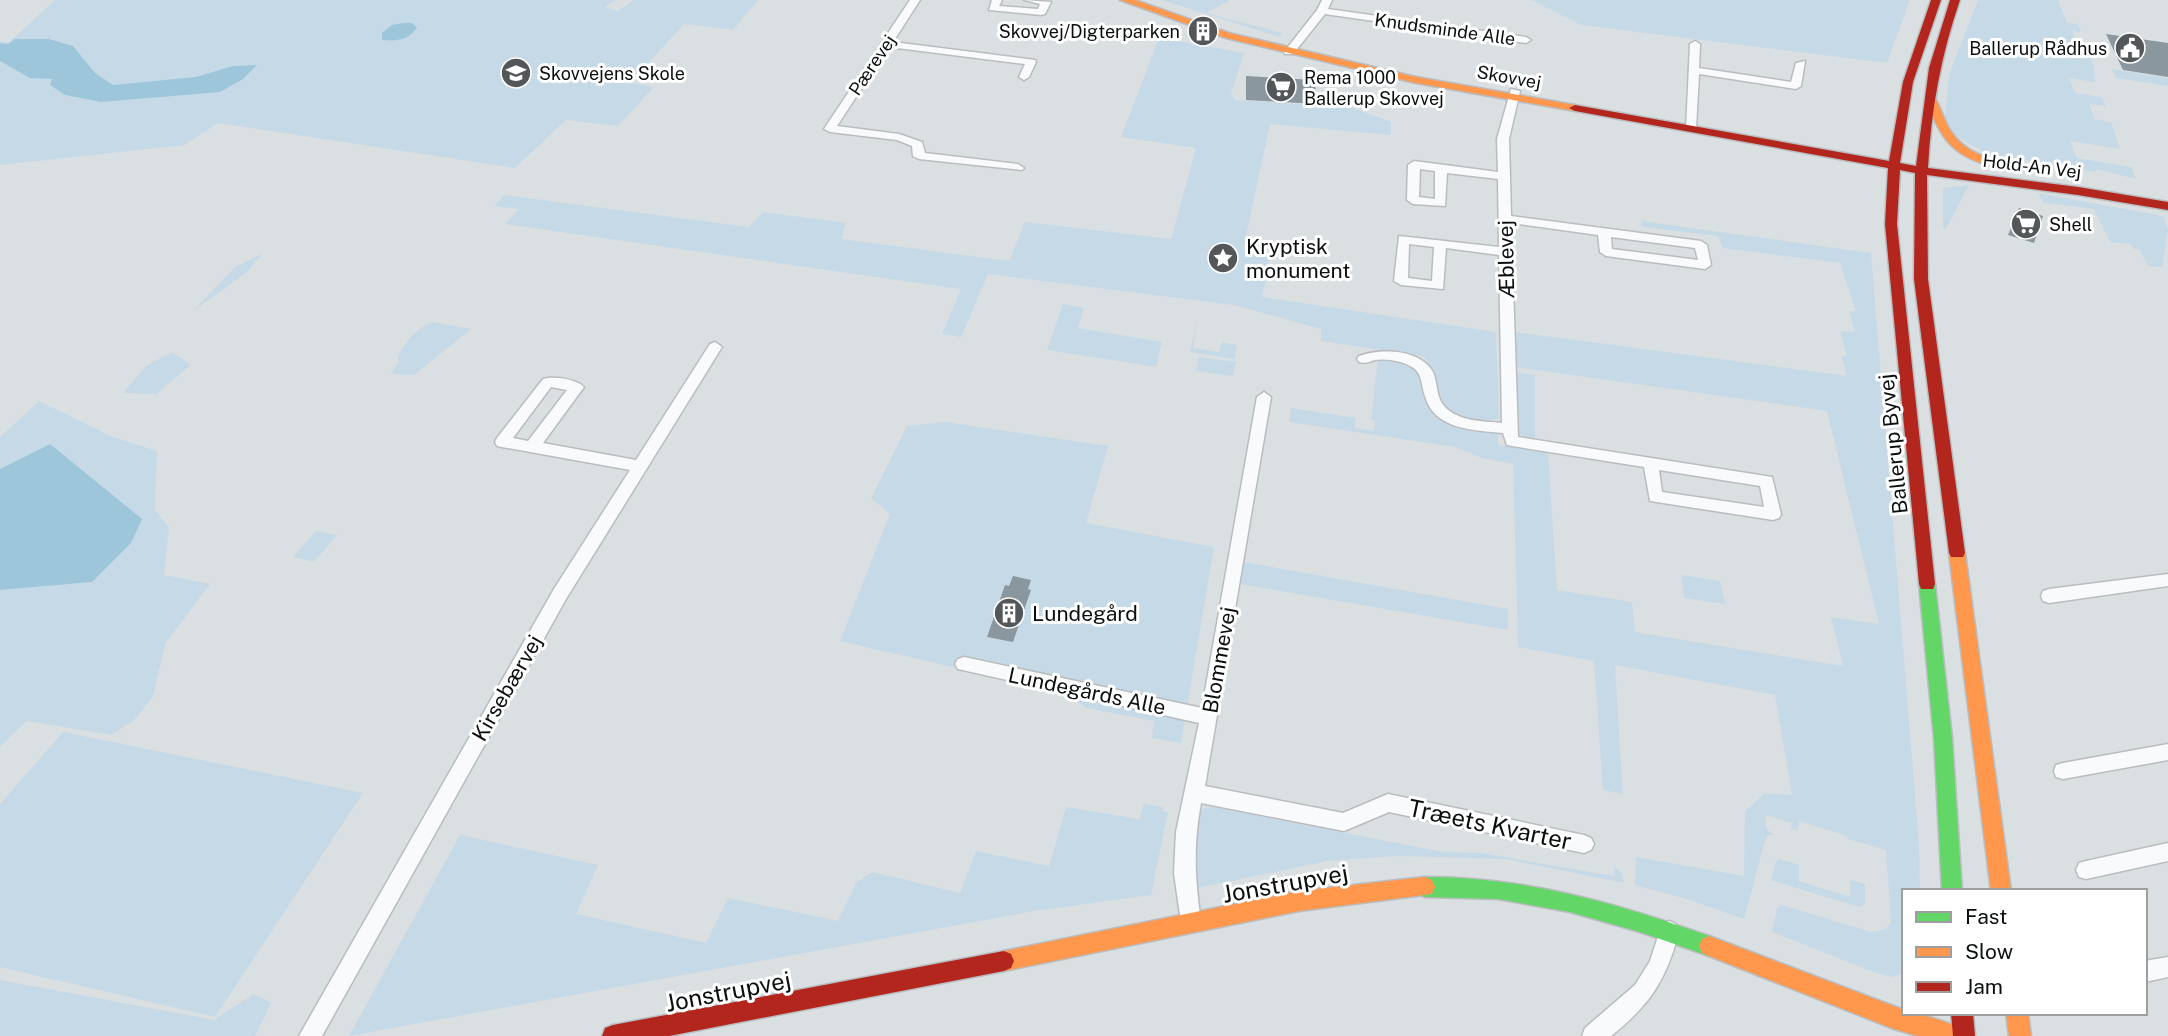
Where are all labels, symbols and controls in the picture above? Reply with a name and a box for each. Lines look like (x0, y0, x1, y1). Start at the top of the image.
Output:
street label: Knudsminde Alle (1373, 9, 1517, 49)
building icon: Skovvej/Digterparken (1186, 14, 1220, 48)
place label: Skovvej/Digterparken (999, 21, 1180, 42)
street label: Pærevej (844, 31, 900, 99)
public building icon: Ballerup Rådhus (2113, 31, 2147, 65)
place label: Ballerup Rådhus (1969, 38, 2107, 59)
school or university icon: Skovvejens Skole (499, 56, 533, 90)
street label: Skovvej (1475, 61, 1543, 93)
place label: Skovvejens Skole (539, 63, 685, 84)
place label: Rema 1000 Ballerup Skovvej (1304, 67, 1444, 109)
supermarket icon: Rema 1000 Ballerup Skovvej (1264, 70, 1298, 104)
street label: Hold-An Vej (1981, 150, 2083, 182)
supermarket icon: Shell (2009, 207, 2043, 241)
place label: Shell (2049, 214, 2092, 235)
street label: Æblevej (1493, 220, 1519, 298)
place label: Kryptisk monument (1246, 234, 1350, 283)
place icon: Kryptisk monument (1206, 241, 1240, 275)
street label: Ballerup Byvej (1873, 373, 1913, 515)
building icon: Lundegård (992, 596, 1026, 630)
place label: Lundegård (1032, 601, 1138, 626)
street label: Blommevej (1197, 605, 1241, 715)
street label: Kirsebærvej (467, 631, 547, 745)
street label: Lundegårds Alle (1006, 662, 1168, 720)
street label: Træets Kvarter (1406, 793, 1574, 855)
street label: Jonstrupvej (1220, 858, 1350, 908)
legend (1902, 889, 2147, 1015)
text: Fast (1965, 904, 2007, 929)
text: Slow (1965, 939, 2013, 964)
street label: Jonstrupvej (663, 965, 793, 1017)
text: Jam (1965, 974, 2003, 999)

